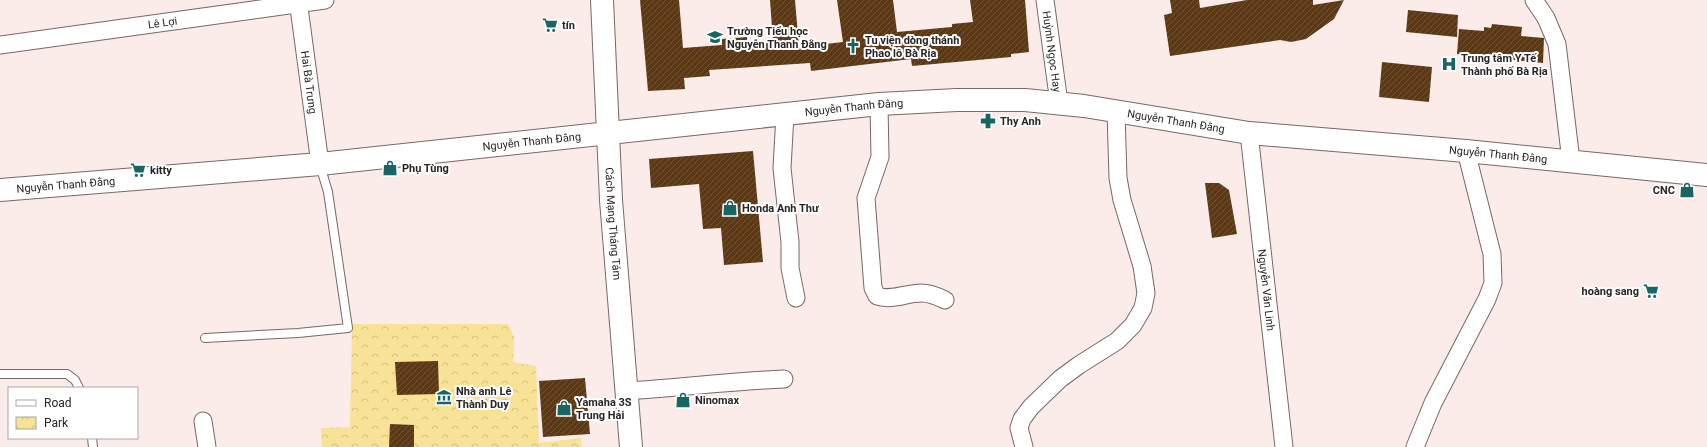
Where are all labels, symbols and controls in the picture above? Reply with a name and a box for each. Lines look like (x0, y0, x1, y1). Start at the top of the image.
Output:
street label: Huỳnh Ngọc Hay (1040, 10, 1064, 94)
street label: Lê Lợi (147, 15, 178, 31)
supermarket icon: tín (541, 16, 559, 34)
place label: tín (562, 19, 575, 32)
place label: Trường Tiểu học Nguyễn Thanh Đằng (727, 25, 827, 51)
school or university icon: Trường Tiểu học Nguyễn Thanh Đằng (706, 28, 724, 46)
place label: Tu viện dòng thánh Phao lô Bà Rịa (865, 34, 959, 60)
church icon: Tu viện dòng thánh Phao lô Bà Rịa (844, 37, 862, 55)
street label: Hai Bà Trưng (298, 50, 319, 115)
place label: Trung tâm Y Tế Thành phố Bà Rịa (1461, 52, 1548, 78)
hospital icon: Trung tâm Y Tế Thành phố Bà Rịa (1440, 55, 1458, 73)
street label: Nguyễn Thanh Đằng (804, 97, 903, 119)
street label: Nguyễn Thanh Đằng (1126, 107, 1226, 136)
pharmacy icon: Thy Anh (979, 112, 997, 130)
place label: Thy Anh (1000, 115, 1041, 128)
street label: Nguyễn Thanh Đằng (482, 130, 582, 154)
street label: Nguyễn Thanh Đằng (1448, 144, 1548, 166)
shop icon: Phụ Tùng (381, 159, 399, 177)
supermarket icon: kitty (129, 161, 147, 179)
place label: Phụ Tùng (402, 162, 449, 175)
place label: kitty (150, 164, 172, 177)
street label: Cách Mạng Tháng Tám (603, 167, 623, 281)
street label: Nguyễn Thanh Đằng (16, 175, 116, 196)
shop icon: CNC (1678, 181, 1696, 199)
place label: CNC (1653, 184, 1675, 197)
shop icon: Honda Anh Thư (721, 199, 739, 217)
place label: Honda Anh Thư (742, 202, 820, 215)
street label: Nguyễn Văn Linh (1255, 248, 1277, 332)
supermarket icon: hoàng sang (1642, 282, 1660, 300)
place label: hoàng sang (1582, 285, 1639, 298)
place label: Nhà anh Lê Thành Duy (456, 385, 511, 411)
legend (8, 387, 138, 439)
museum icon: Nhà anh Lê Thành Duy (435, 388, 453, 406)
shop icon: Ninomax (674, 391, 692, 409)
place label: Ninomax (695, 394, 739, 407)
text: Road (44, 396, 72, 410)
place label: Yamaha 3S Trung Hải (576, 396, 632, 422)
shop icon: Yamaha 3S Trung Hải (555, 399, 573, 417)
text: Park (44, 416, 69, 430)

